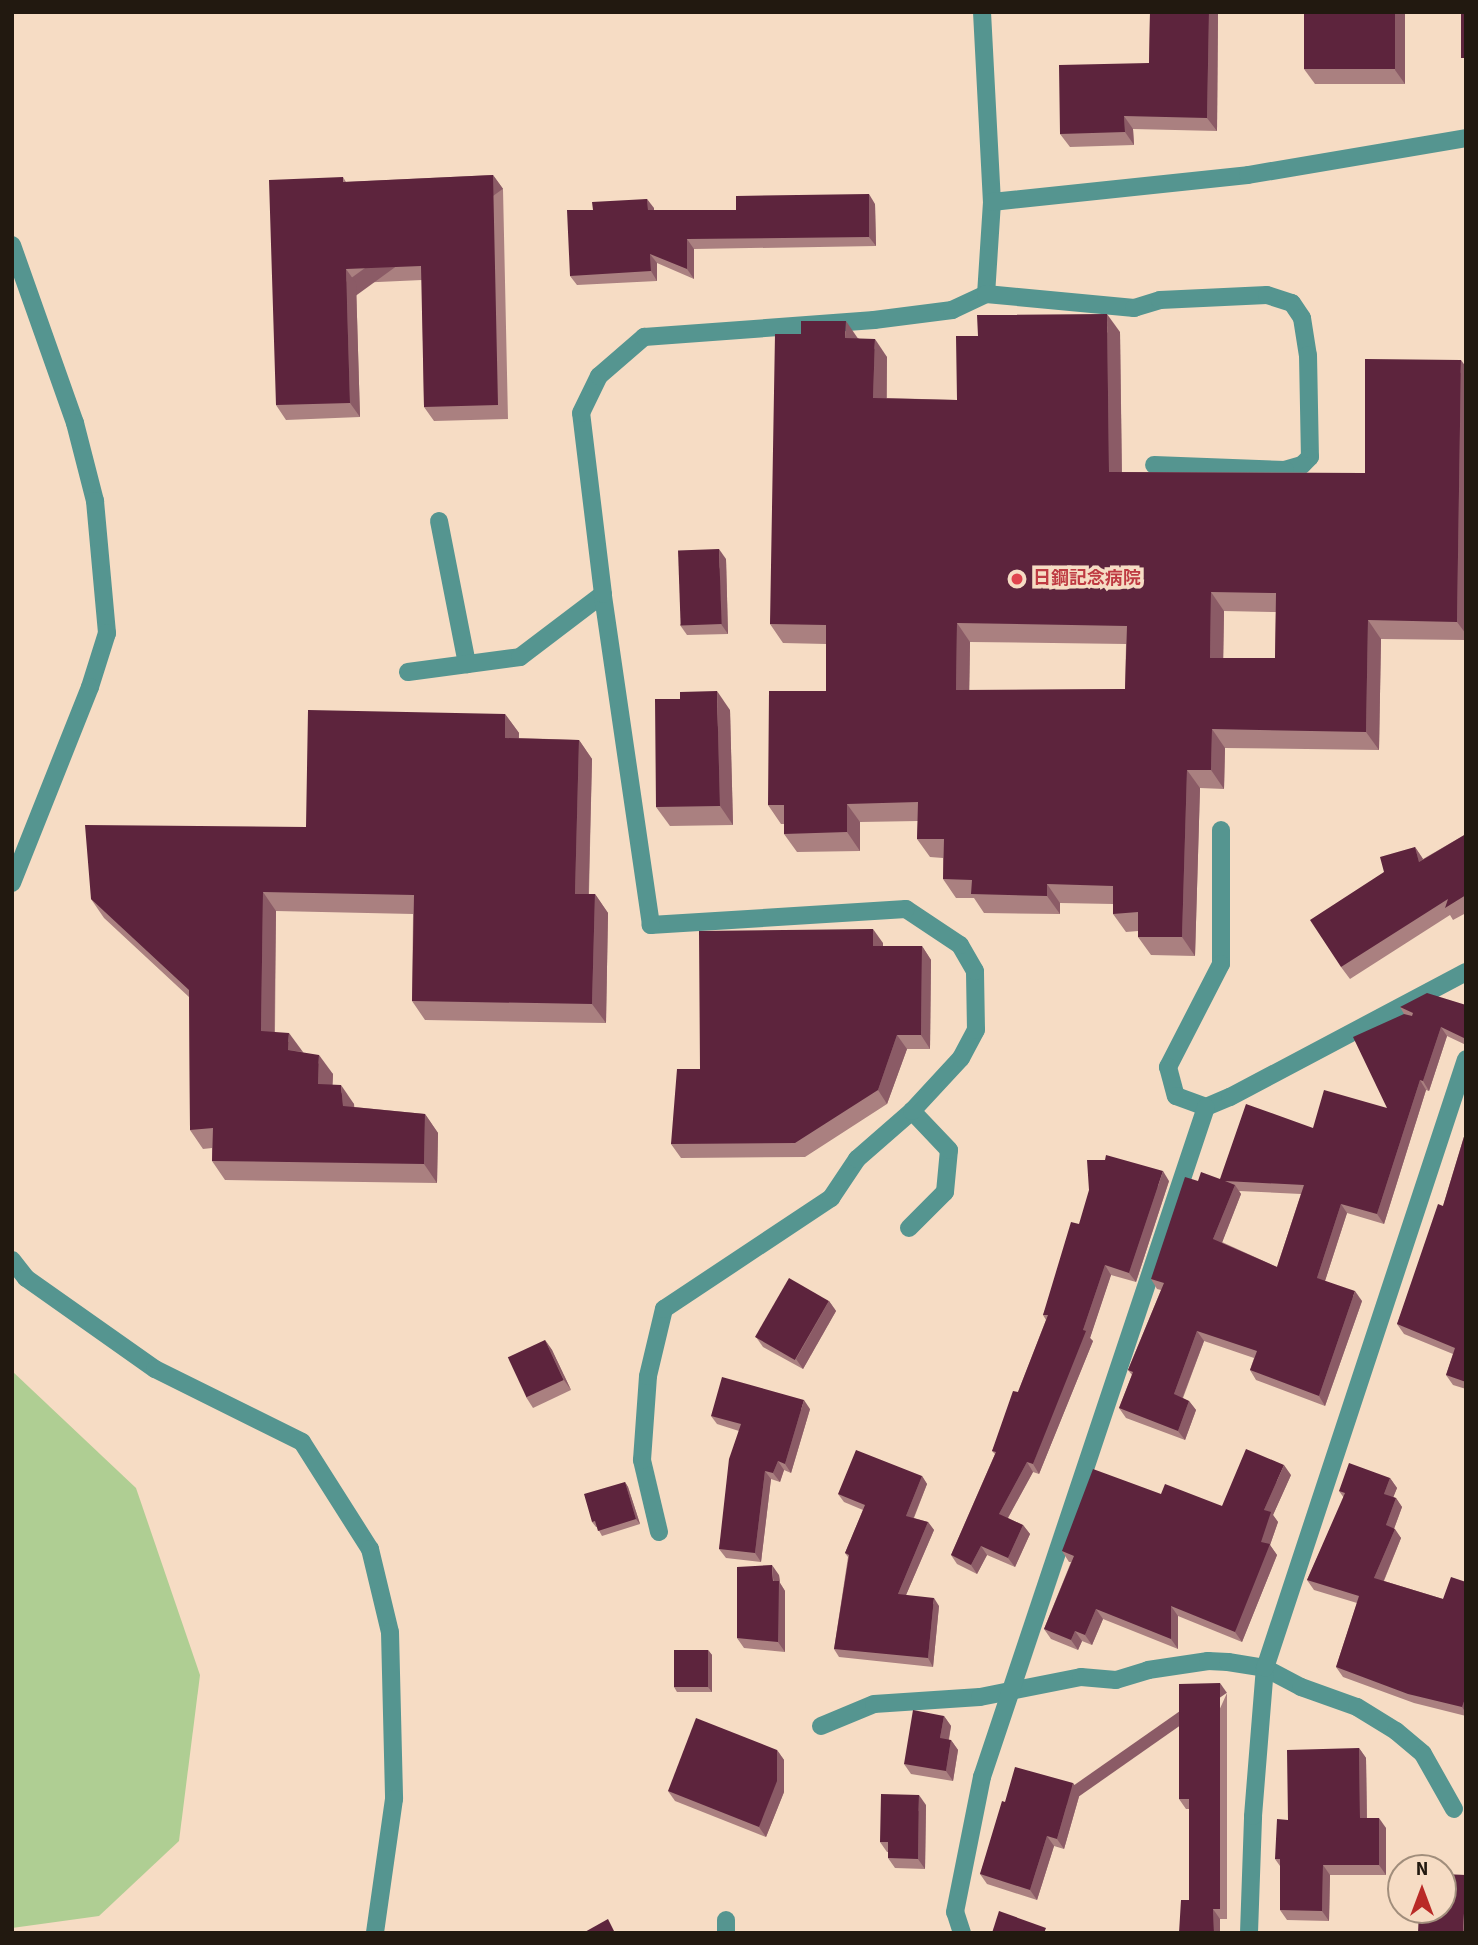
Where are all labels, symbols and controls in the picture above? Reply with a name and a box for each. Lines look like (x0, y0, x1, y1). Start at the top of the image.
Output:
place label: 日鋼記念病院 (1033, 568, 1141, 590)
marker: 日鋼記念病院 (1007, 569, 1027, 589)
north arrow (1387, 1854, 1457, 1924)
text: N (1416, 1856, 1428, 1883)

